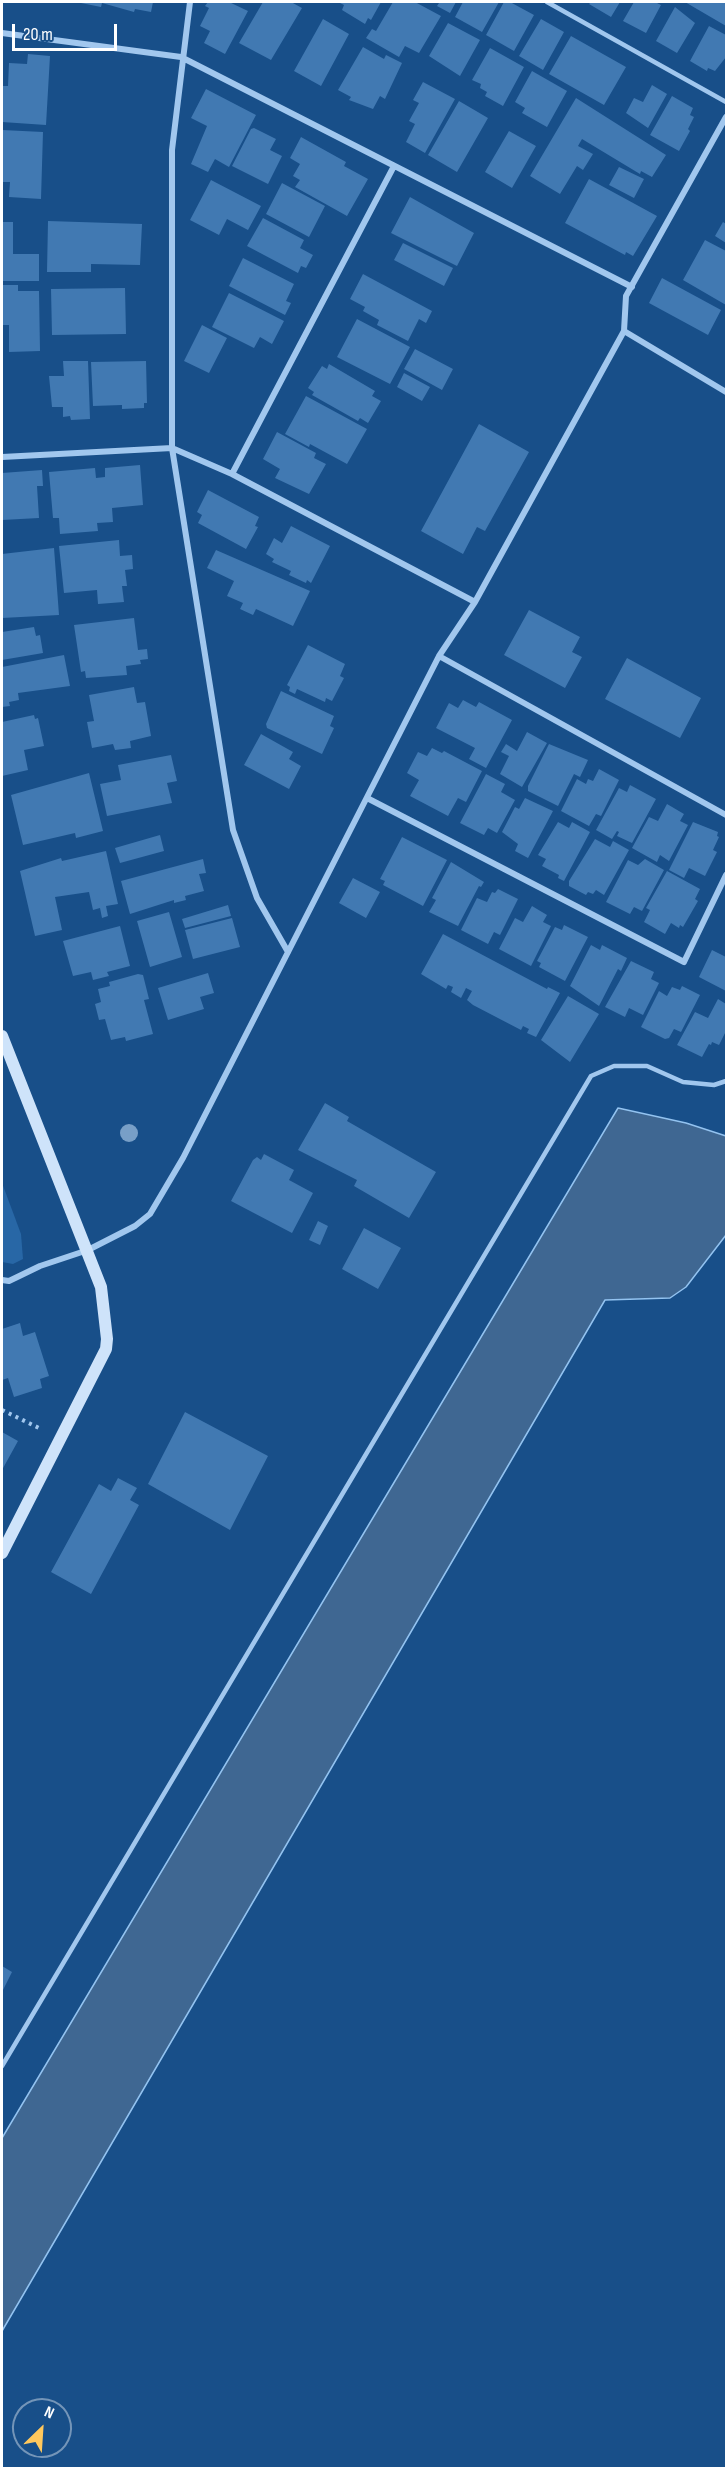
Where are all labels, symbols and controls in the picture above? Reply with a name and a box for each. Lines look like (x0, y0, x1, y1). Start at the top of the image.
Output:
scale bar (15, 12, 120, 50)
text: 20 m (23, 24, 53, 45)
north arrow (12, 2398, 72, 2458)
text: N (41, 2403, 57, 2423)

